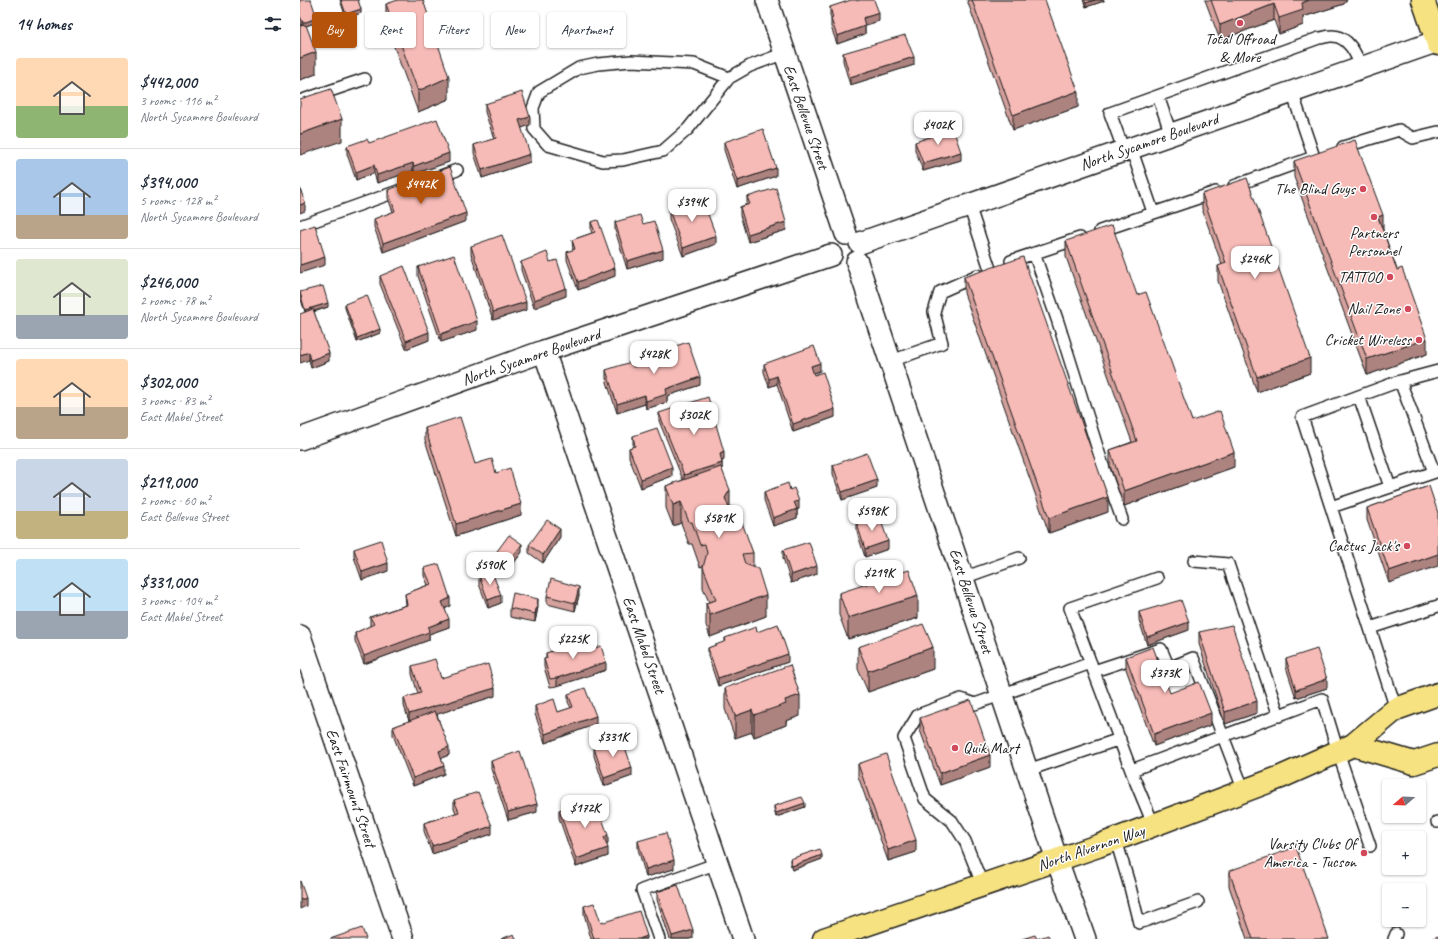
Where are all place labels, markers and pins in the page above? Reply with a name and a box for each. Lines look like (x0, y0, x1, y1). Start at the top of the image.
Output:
marker: Total Offroad & More (1235, 18, 1245, 28)
place label: Total Offroad & More (1205, 29, 1278, 67)
pin: $402K (910, 112, 966, 146)
pin: $442K (393, 171, 449, 205)
place label: The Blind Guys (1275, 179, 1357, 199)
marker: The Blind Guys (1358, 184, 1368, 194)
pin: $394K (664, 189, 720, 223)
marker: Partners Personnel (1369, 212, 1379, 222)
place label: Partners Personnel (1348, 223, 1403, 261)
pin: $246K (1227, 246, 1283, 280)
place label: TATTOO (1338, 267, 1384, 287)
marker: TATTOO (1385, 272, 1395, 282)
place label: Nail Zone (1347, 299, 1402, 319)
marker: Nail Zone (1403, 304, 1413, 314)
place label: Cricket Wireless (1325, 330, 1413, 350)
marker: Cricket Wireless (1414, 335, 1424, 345)
pin: $428K (626, 341, 682, 375)
pin: $302K (666, 402, 722, 436)
pin: $598K (844, 498, 900, 532)
pin: $581K (691, 505, 747, 539)
place label: Cactus Jack's (1328, 536, 1401, 556)
marker: Cactus Jack's (1402, 541, 1412, 551)
pin: $590K (462, 552, 518, 586)
pin: $219K (851, 560, 907, 594)
pin: $225K (545, 626, 601, 660)
pin: $373K (1137, 660, 1193, 694)
pin: $331K (585, 724, 641, 758)
place label: Quik Mart (963, 738, 1021, 758)
marker: Quik Mart (950, 743, 960, 753)
pin: $172K (557, 795, 613, 829)
place label: Varsity Clubs Of America - Tucson (1264, 834, 1359, 872)
marker: Varsity Clubs Of America - Tucson (1359, 848, 1369, 858)

